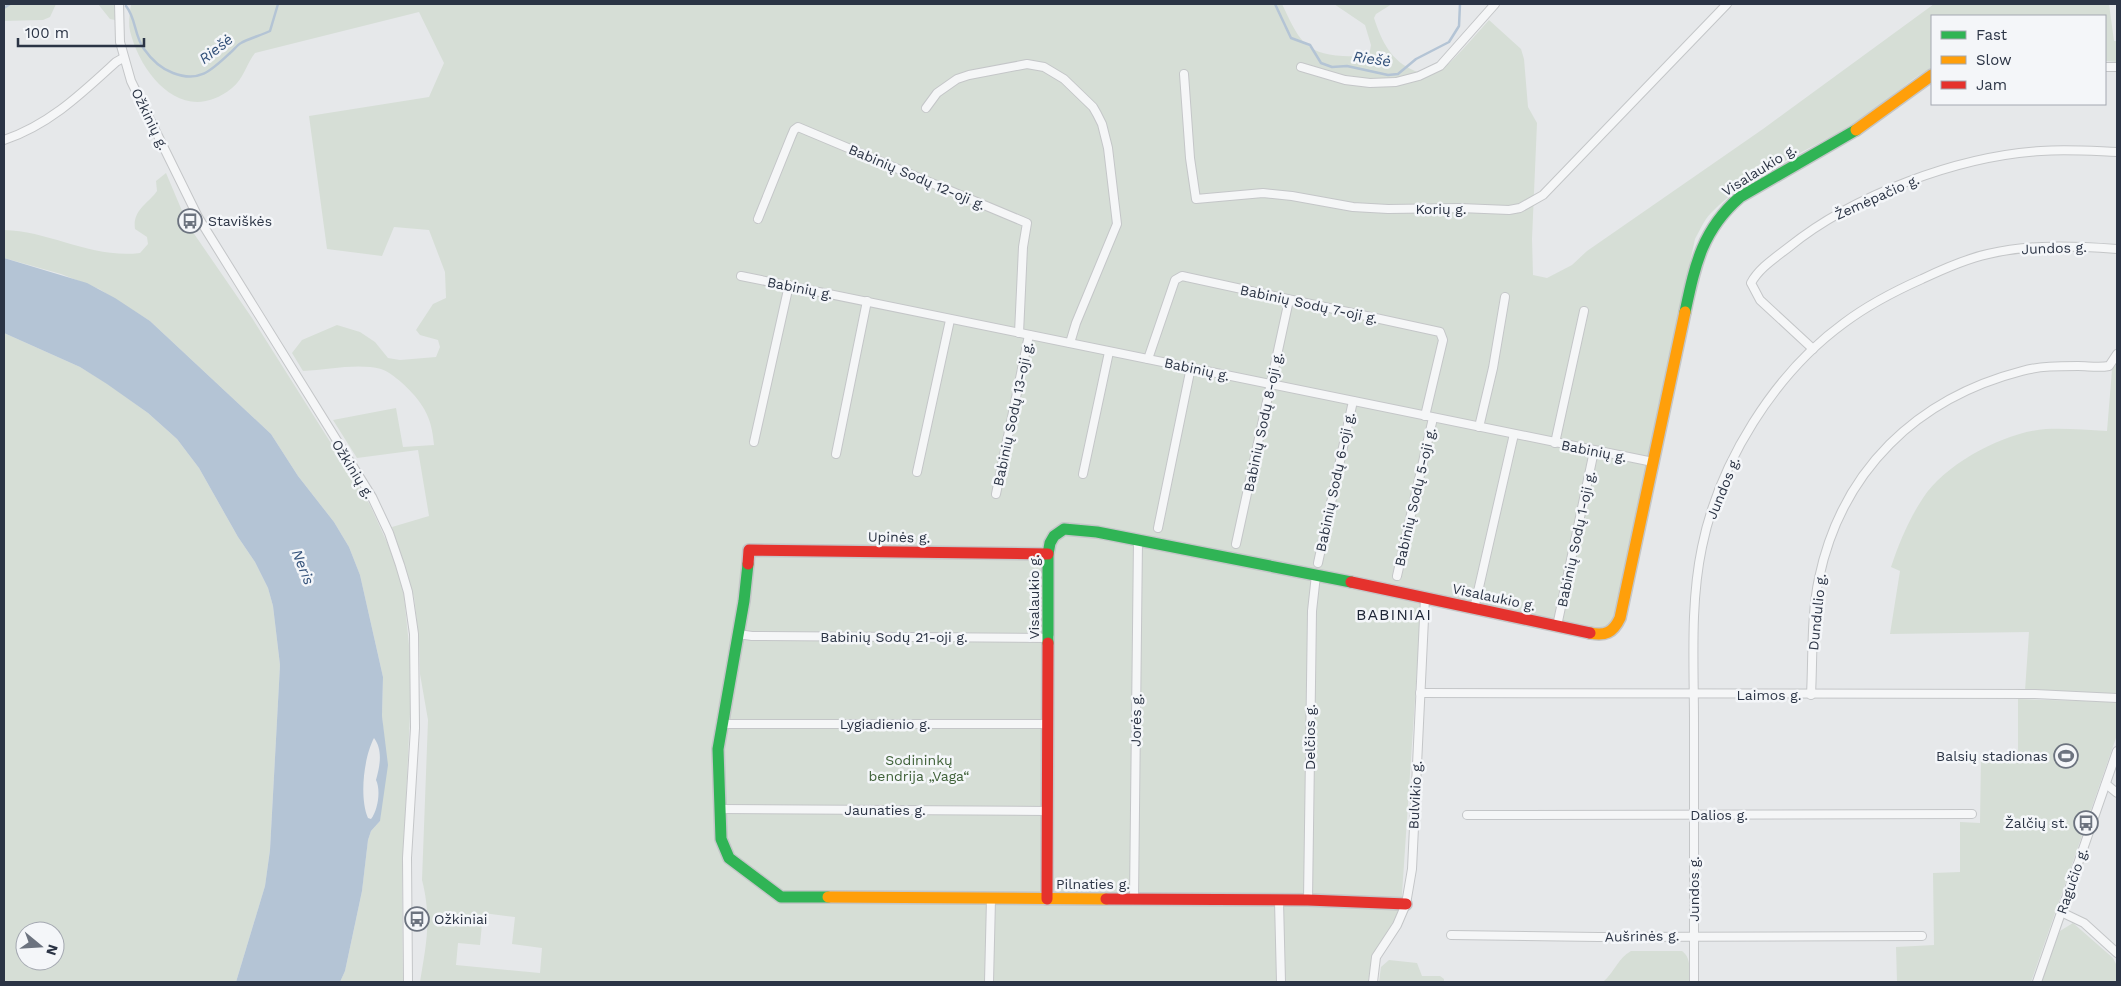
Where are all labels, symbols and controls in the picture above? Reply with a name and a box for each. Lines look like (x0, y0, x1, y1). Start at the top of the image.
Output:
scale bar (18, 15, 144, 47)
legend (1931, 15, 2106, 105)
text: 100 m (25, 24, 69, 42)
text: Fast (1976, 26, 2008, 44)
water label: Riešė (195, 30, 237, 68)
water label: Riešė (1352, 47, 1392, 71)
text: Slow (1976, 51, 2012, 69)
text: Jam (1976, 76, 2007, 94)
street label: Ožkinių g. (128, 86, 172, 152)
street label: Babinių Sodų 12-oji g. (846, 141, 988, 213)
street label: Visalaukio g. (1719, 141, 1799, 199)
street label: Žemėpačio g. (1832, 171, 1922, 223)
street label: Korių g. (1415, 201, 1467, 217)
bus stop icon: Staviškės (177, 208, 203, 234)
place label: Staviškės (208, 213, 272, 229)
street label: Jundos g. (2021, 239, 2087, 257)
street label: Babinių g. (766, 274, 834, 302)
street label: Babinių Sodų 7-oji g. (1239, 282, 1379, 326)
street label: Babinių Sodų 13-oji g. (990, 340, 1036, 488)
street label: Babinių Sodų 8-oji g. (1240, 351, 1286, 493)
street label: Babinių g. (1163, 354, 1231, 384)
street label: Babinių Sodų 6-oji g. (1312, 411, 1358, 553)
street label: Babinių Sodų 5-oji g. (1391, 426, 1439, 568)
street label: Ožkinių g. (329, 437, 377, 501)
street label: Babinių g. (1560, 437, 1628, 465)
street label: Jundos g. (1703, 455, 1743, 521)
street label: Babinių Sodų 1-oji g. (1554, 469, 1598, 609)
street label: Upinės g. (868, 528, 930, 546)
water label: Neris (288, 547, 318, 588)
street label: Visalaukio g. (1026, 555, 1042, 639)
street label: Dundulio g. (1805, 573, 1829, 651)
street label: Visalaukio g. (1451, 580, 1537, 614)
district label: BABINIAI (1356, 605, 1432, 624)
street label: Babinių Sodų 21-oji g. (820, 629, 968, 645)
street label: Laimos g. (1736, 687, 1802, 703)
street label: Jorės g. (1128, 693, 1144, 747)
street label: Delčios g. (1302, 704, 1318, 770)
street label: Lygiadienio g. (840, 716, 930, 732)
sports icon: Balsių stadionas (2053, 743, 2079, 769)
place label: Balsių stadionas (1936, 748, 2048, 764)
park label: Sodininkų bendrija „Vaga“ (869, 752, 969, 784)
street label: Bulvikio g. (1405, 760, 1425, 830)
street label: Jaunaties g. (844, 802, 926, 818)
street label: Dalios g. (1690, 807, 1748, 823)
bus stop icon: Žalčių st. (2073, 810, 2099, 836)
place label: Žalčių st. (2005, 815, 2068, 831)
street label: Ragučio g. (2053, 846, 2091, 916)
street label: Jundos g. (1686, 856, 1702, 922)
street label: Pilnaties g. (1056, 876, 1130, 892)
bus stop icon: Ožkiniai (404, 906, 430, 932)
place label: Ožkiniai (434, 911, 488, 927)
north arrow (15, 921, 65, 971)
street label: Aušrinės g. (1605, 927, 1679, 945)
text: N (43, 943, 62, 957)

